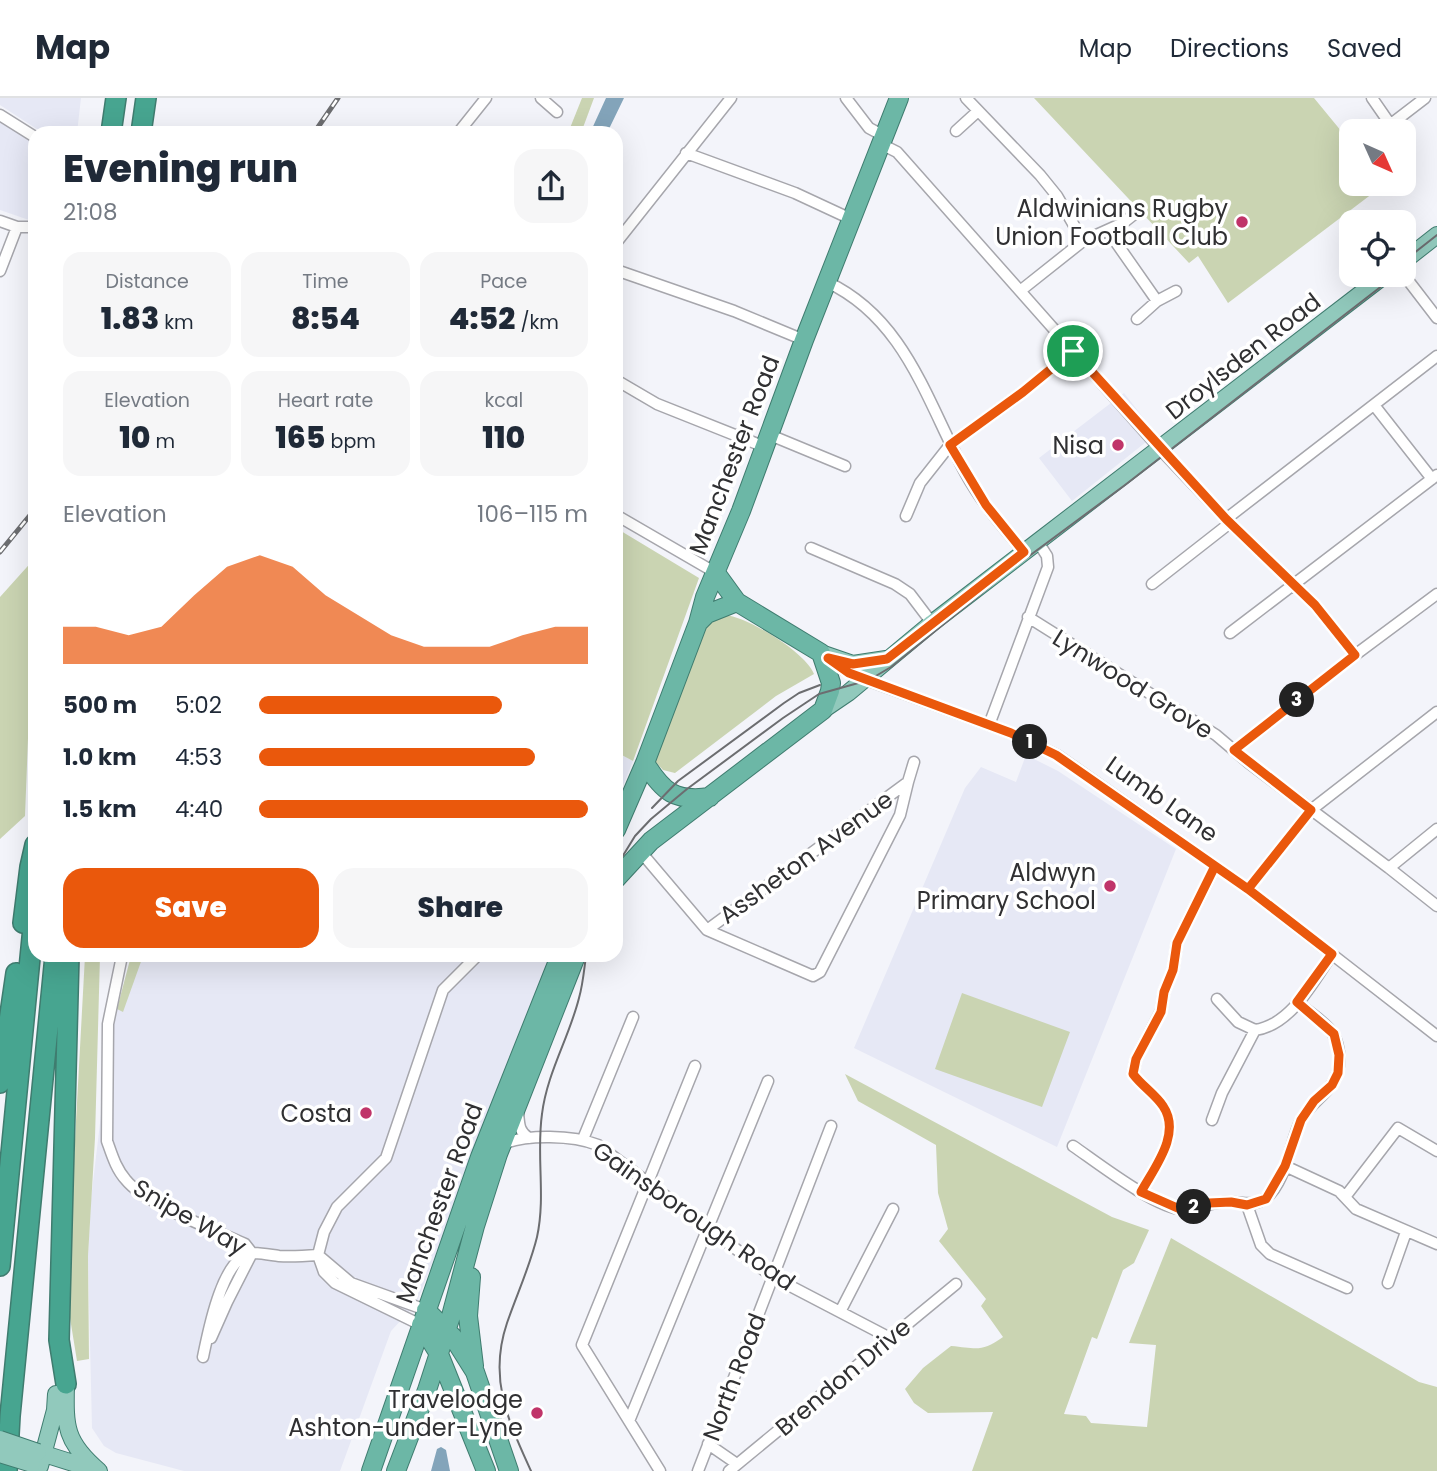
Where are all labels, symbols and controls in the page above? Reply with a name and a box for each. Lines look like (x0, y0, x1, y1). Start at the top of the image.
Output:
text: Map (35, 24, 110, 71)
text: Map (1079, 32, 1132, 65)
text: Directions (1170, 32, 1289, 65)
text: Saved (1327, 32, 1402, 65)
north arrow (1339, 119, 1416, 196)
map controls (1339, 119, 1416, 287)
text: Evening run (63, 142, 298, 195)
button: share (514, 149, 588, 223)
place label: Aldwinians Rugby Union Football Club (995, 192, 1228, 253)
text: 21:08 (63, 196, 117, 228)
button: locate (1339, 210, 1416, 287)
marker: Aldwinians Rugby Union Football Club (1234, 214, 1250, 230)
text: Distance (106, 268, 189, 295)
text: Time (302, 268, 349, 295)
text: Pace (480, 268, 527, 295)
street label: Droylsden Road (1159, 285, 1327, 427)
text: 1.83 (101, 297, 159, 340)
text: 8:54 (291, 297, 360, 340)
text: 4:52 (449, 297, 515, 340)
text: km (159, 309, 194, 336)
text: /km (515, 309, 559, 336)
pin (1043, 321, 1103, 381)
icon: arrive (1054, 332, 1092, 370)
street label: Manchester Road (681, 351, 787, 559)
text: Elevation (104, 387, 190, 414)
text: Heart rate (278, 387, 373, 414)
text: kcal (484, 387, 523, 414)
text: 10 (119, 416, 151, 459)
text: 165 (275, 416, 325, 459)
text: 110 (482, 416, 525, 459)
text: m (151, 428, 175, 455)
text: bpm (325, 428, 376, 455)
place label: Nisa (1052, 429, 1104, 462)
marker: Nisa (1110, 437, 1126, 453)
text: Elevation (63, 498, 167, 530)
text: 106–115 m (477, 498, 588, 530)
street label: Lynwood Grove (1046, 621, 1220, 747)
pin: 3 (1280, 682, 1314, 718)
text: 3 (1291, 686, 1302, 713)
text: 500 m (63, 689, 137, 721)
text: 5:02 (175, 689, 222, 721)
pin: 1 (1012, 724, 1048, 760)
text: 1 (1026, 728, 1033, 755)
text: 1.0 km (63, 741, 137, 773)
text: 4:53 (175, 741, 222, 773)
street label: Lumb Lane (1099, 748, 1225, 850)
street label: Assheton Avenue (712, 783, 900, 931)
text: 1.5 km (63, 793, 137, 825)
text: 4:40 (175, 793, 223, 825)
place label: Aldwyn Primary School (917, 856, 1096, 917)
button: Save (63, 868, 319, 948)
button: Share (333, 868, 588, 948)
marker: Aldwyn Primary School (1102, 878, 1118, 894)
place label: Costa (281, 1097, 352, 1130)
street label: Manchester Road (387, 1098, 491, 1308)
marker: Costa (358, 1105, 374, 1121)
street label: Gainsborough Road (586, 1134, 802, 1298)
street label: Snipe Way (127, 1171, 253, 1263)
pin: 2 (1176, 1190, 1212, 1224)
text: 2 (1188, 1193, 1199, 1220)
street label: North Road (695, 1308, 773, 1446)
street label: Brendon Drive (768, 1311, 918, 1443)
place label: Travelodge Ashton-under-Lyne (288, 1383, 523, 1444)
marker: Travelodge Ashton-under-Lyne (529, 1405, 545, 1421)

